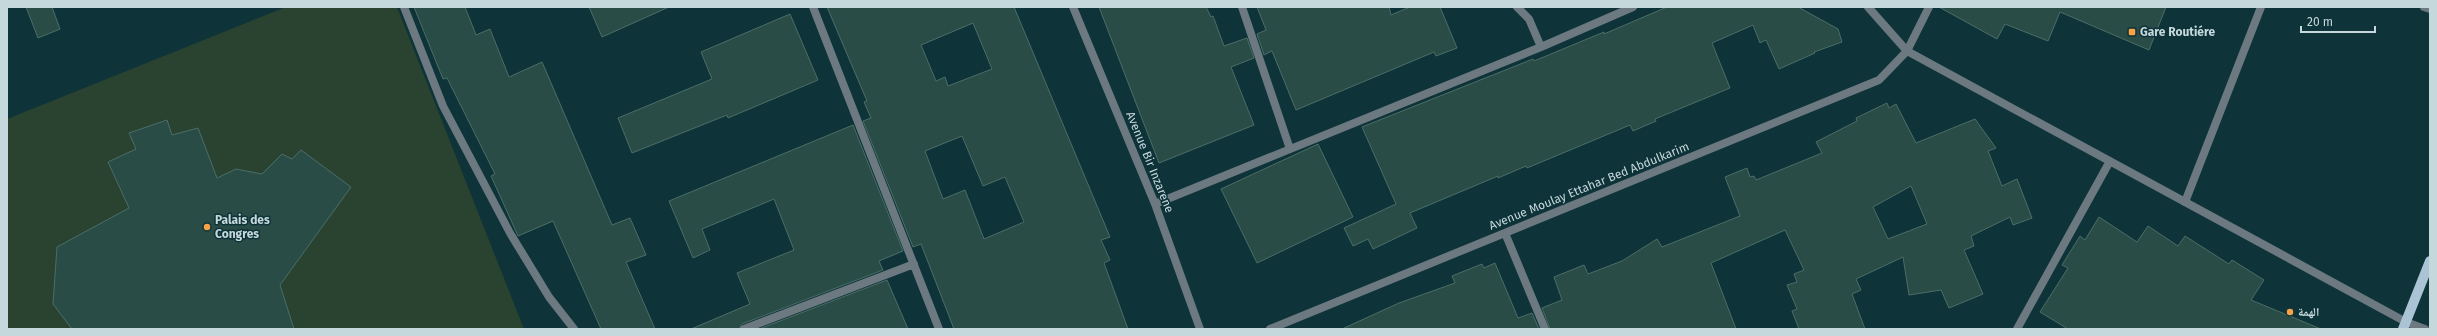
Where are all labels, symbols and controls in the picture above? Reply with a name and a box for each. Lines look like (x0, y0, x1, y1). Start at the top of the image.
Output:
scale bar (2301, 8, 2375, 34)
text: 20 m (2307, 15, 2333, 29)
place label: Gare Routiére (2140, 25, 2215, 39)
marker: Gare Routiére (2127, 27, 2137, 37)
street label: Avenue Bir Inzarene (1123, 109, 1177, 215)
street label: Avenue Moulay Ettahar Bed Abdulkarim (1487, 139, 1691, 233)
place label: Palais des Congres (215, 213, 270, 241)
marker: Palais des Congres (202, 222, 212, 232)
place label: الهمة (2298, 305, 2319, 319)
marker: الهمة (2285, 307, 2295, 317)

